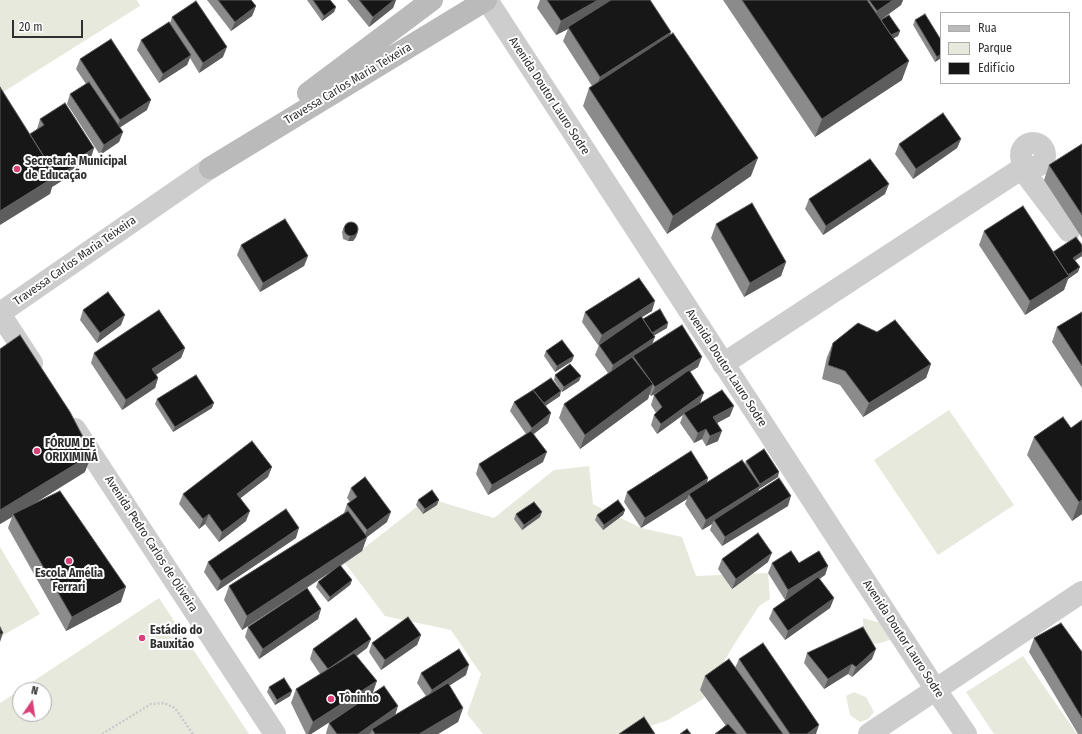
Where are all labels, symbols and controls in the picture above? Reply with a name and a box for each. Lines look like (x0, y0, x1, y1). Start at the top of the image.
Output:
scale bar (14, 12, 85, 38)
legend (940, 12, 1070, 84)
text: 20 m (19, 20, 43, 34)
text: Rua (978, 21, 997, 35)
street label: Avenida Doutor Lauro Sodre (506, 34, 592, 158)
street label: Travessa Carlos Maria Teixeira (282, 40, 414, 128)
text: Parque (978, 41, 1012, 55)
text: Edifício (978, 61, 1015, 75)
place label: Secretaria Municipal de Educação (25, 155, 127, 183)
marker: Secretaria Municipal de Educação (12, 164, 22, 174)
street label: Travessa Carlos Maria Teixeira (11, 213, 139, 309)
street label: Avenida Doutor Lauro Sodre (683, 306, 769, 430)
place label: FÓRUM DE ORIXIMINÁ (45, 437, 98, 465)
marker: FÓRUM DE ORIXIMINÁ (32, 446, 42, 456)
street label: Avenida Pedro Carlos de Oliveira (102, 473, 200, 615)
marker: Escola Amélia Ferrari (64, 556, 74, 566)
place label: Escola Amélia Ferrari (35, 567, 103, 595)
street label: Avenida Doutor Lauro Sodre (860, 577, 946, 701)
place label: Estádio do Bauxitão (150, 624, 202, 652)
marker: Estádio do Bauxitão (137, 633, 147, 643)
north arrow (12, 682, 52, 722)
text: N (30, 684, 39, 698)
place label: Tôninho (339, 692, 379, 706)
marker: Tôninho (326, 694, 336, 704)

